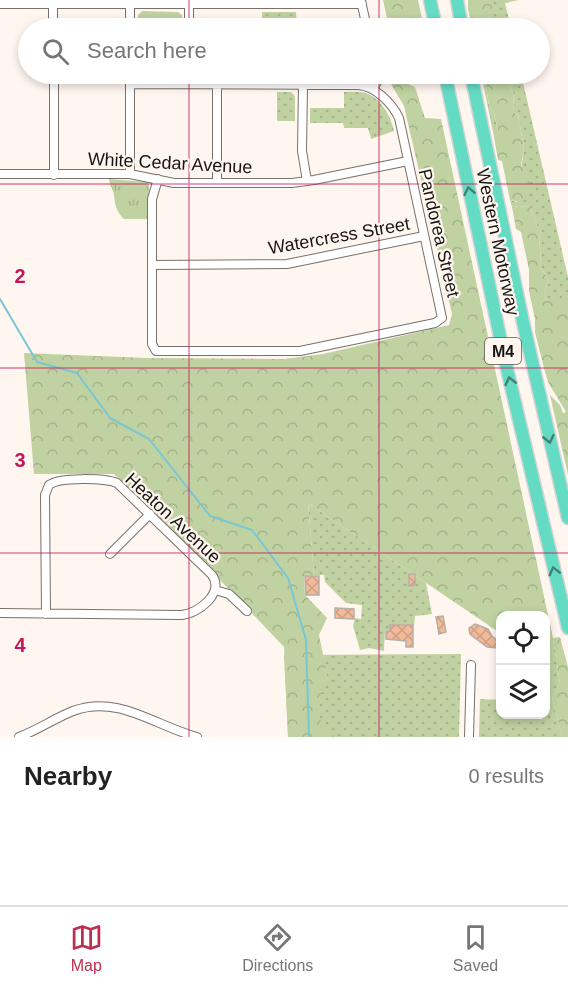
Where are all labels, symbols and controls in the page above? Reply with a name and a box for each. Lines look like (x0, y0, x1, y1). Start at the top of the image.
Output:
search box (18, 18, 550, 84)
icon: search (39, 35, 72, 68)
text: Search here (87, 38, 207, 63)
street label: White Cedar Avenue (87, 149, 253, 177)
street label: Pandorea Street (415, 167, 463, 299)
street label: Western Motorway (473, 167, 523, 317)
one-way arrow (463, 186, 476, 196)
street label: Watercress Street (267, 214, 411, 258)
text: 2 (14, 265, 26, 287)
road number: M4 (485, 338, 521, 364)
one-way arrow (504, 377, 517, 387)
one-way arrow (542, 434, 555, 444)
text: 3 (14, 449, 26, 471)
street label: Heaton Avenue (121, 469, 225, 567)
one-way arrow (548, 566, 561, 576)
map controls (496, 611, 550, 719)
button: locate (496, 611, 550, 665)
text: 4 (14, 634, 26, 656)
button: layers (496, 665, 550, 719)
text: Nearby (24, 761, 112, 791)
text: 0 results (468, 765, 544, 787)
tab: Map (70, 921, 103, 975)
tab: Directions (242, 921, 313, 975)
tab: Saved (453, 921, 498, 975)

